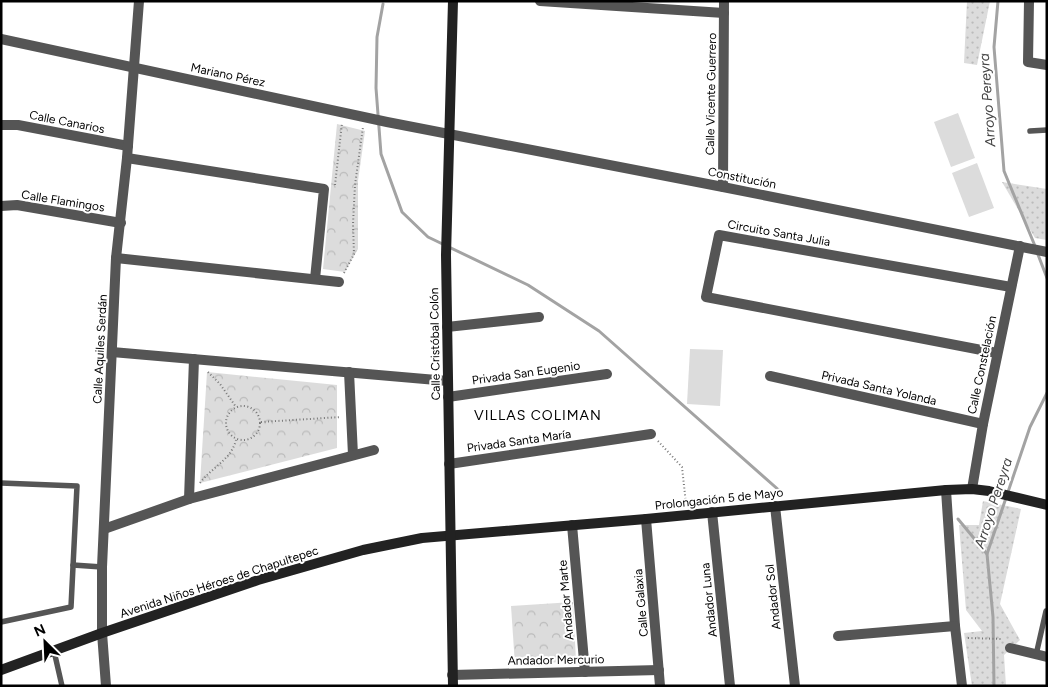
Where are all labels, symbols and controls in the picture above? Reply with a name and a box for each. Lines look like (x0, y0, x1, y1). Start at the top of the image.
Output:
street label: Calle Vicente Guerrero (703, 33, 719, 155)
water label: Arroyo Pereyra (976, 52, 999, 149)
street label: Mariano Pérez (189, 60, 267, 90)
street label: Calle Canarios (28, 108, 106, 136)
street label: Constitución (707, 165, 778, 192)
street label: Calle Flamingos (20, 188, 106, 215)
street label: Circuito Santa Julia (727, 217, 831, 249)
street label: Calle Cristóbal Colón (427, 287, 443, 401)
street label: Calle Aquiles Serdán (90, 294, 110, 404)
street label: Calle Constelación (965, 314, 999, 415)
street label: Privada San Eugenio (471, 358, 581, 388)
street label: Privada Santa Yolanda (820, 368, 938, 408)
district label: VILLAS COLIMAN (474, 407, 602, 424)
street label: Privada Santa María (466, 427, 572, 455)
water label: Arroyo Pereyra (971, 456, 1016, 552)
street label: Prolongación 5 de Mayo (654, 485, 784, 513)
street label: Avenida Niños Héroes de Chapultepec (118, 543, 320, 621)
street label: Andador Marte (555, 559, 576, 641)
street label: Andador Luna (698, 562, 720, 638)
street label: Andador Sol (763, 563, 783, 631)
street label: Calle Galaxia (631, 568, 651, 638)
north arrow (20, 617, 70, 667)
text: N (32, 621, 48, 641)
street label: Andador Mercurio (508, 652, 605, 668)

